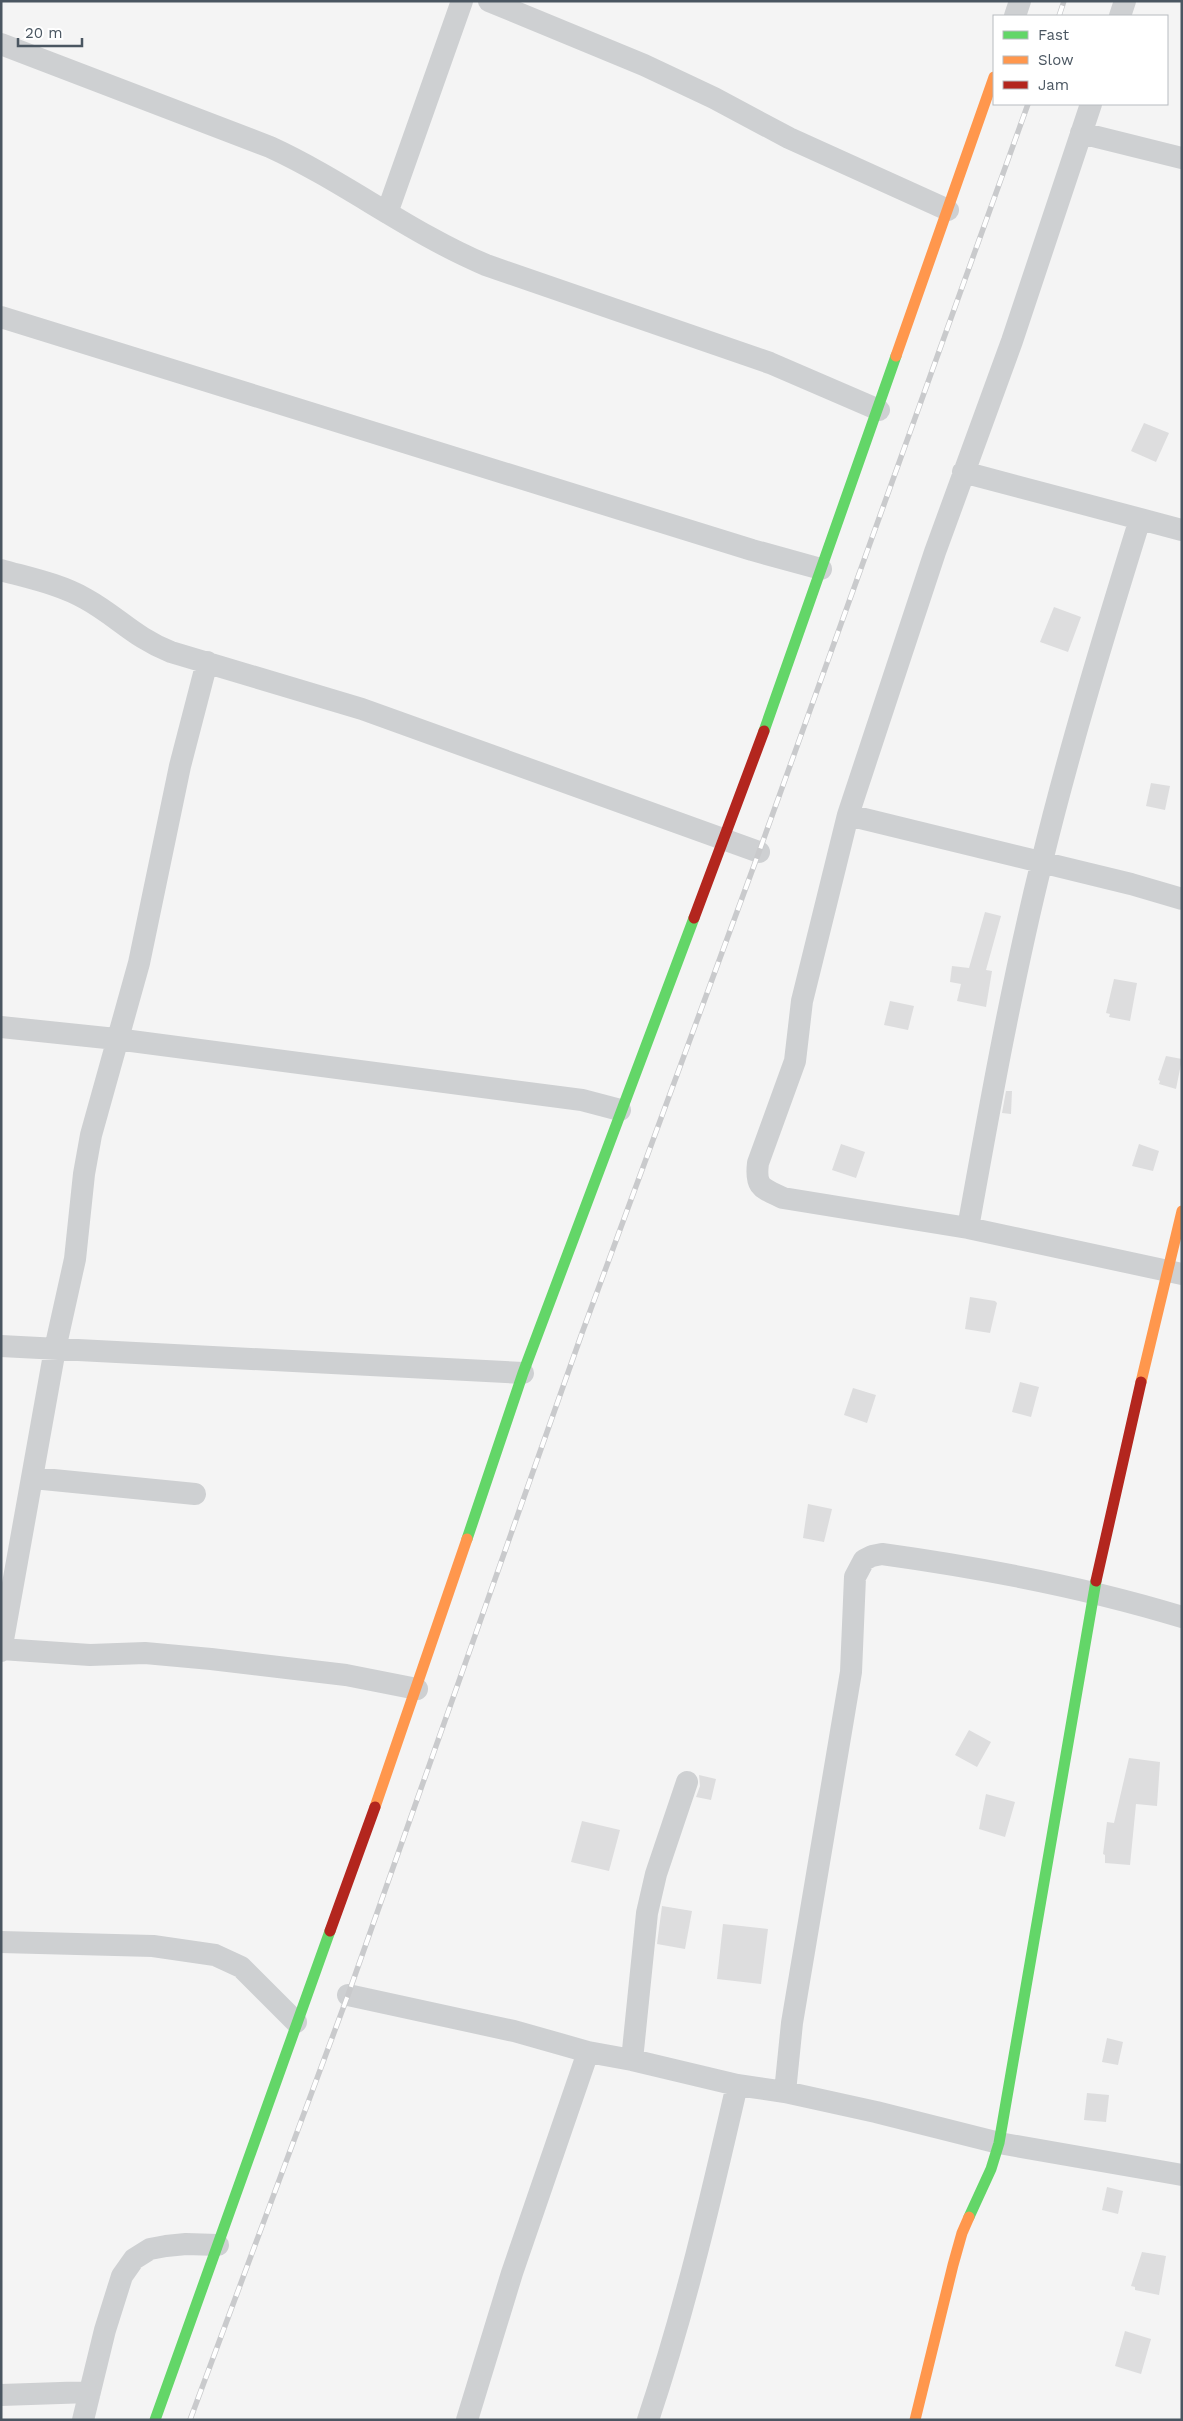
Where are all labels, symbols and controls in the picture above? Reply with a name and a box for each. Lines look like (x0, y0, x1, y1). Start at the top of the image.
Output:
scale bar (18, 15, 81, 47)
legend (993, 15, 1168, 105)
text: 20 m (25, 24, 63, 42)
text: Fast (1038, 26, 1070, 44)
text: Slow (1038, 51, 1074, 69)
text: Jam (1038, 76, 1069, 94)

